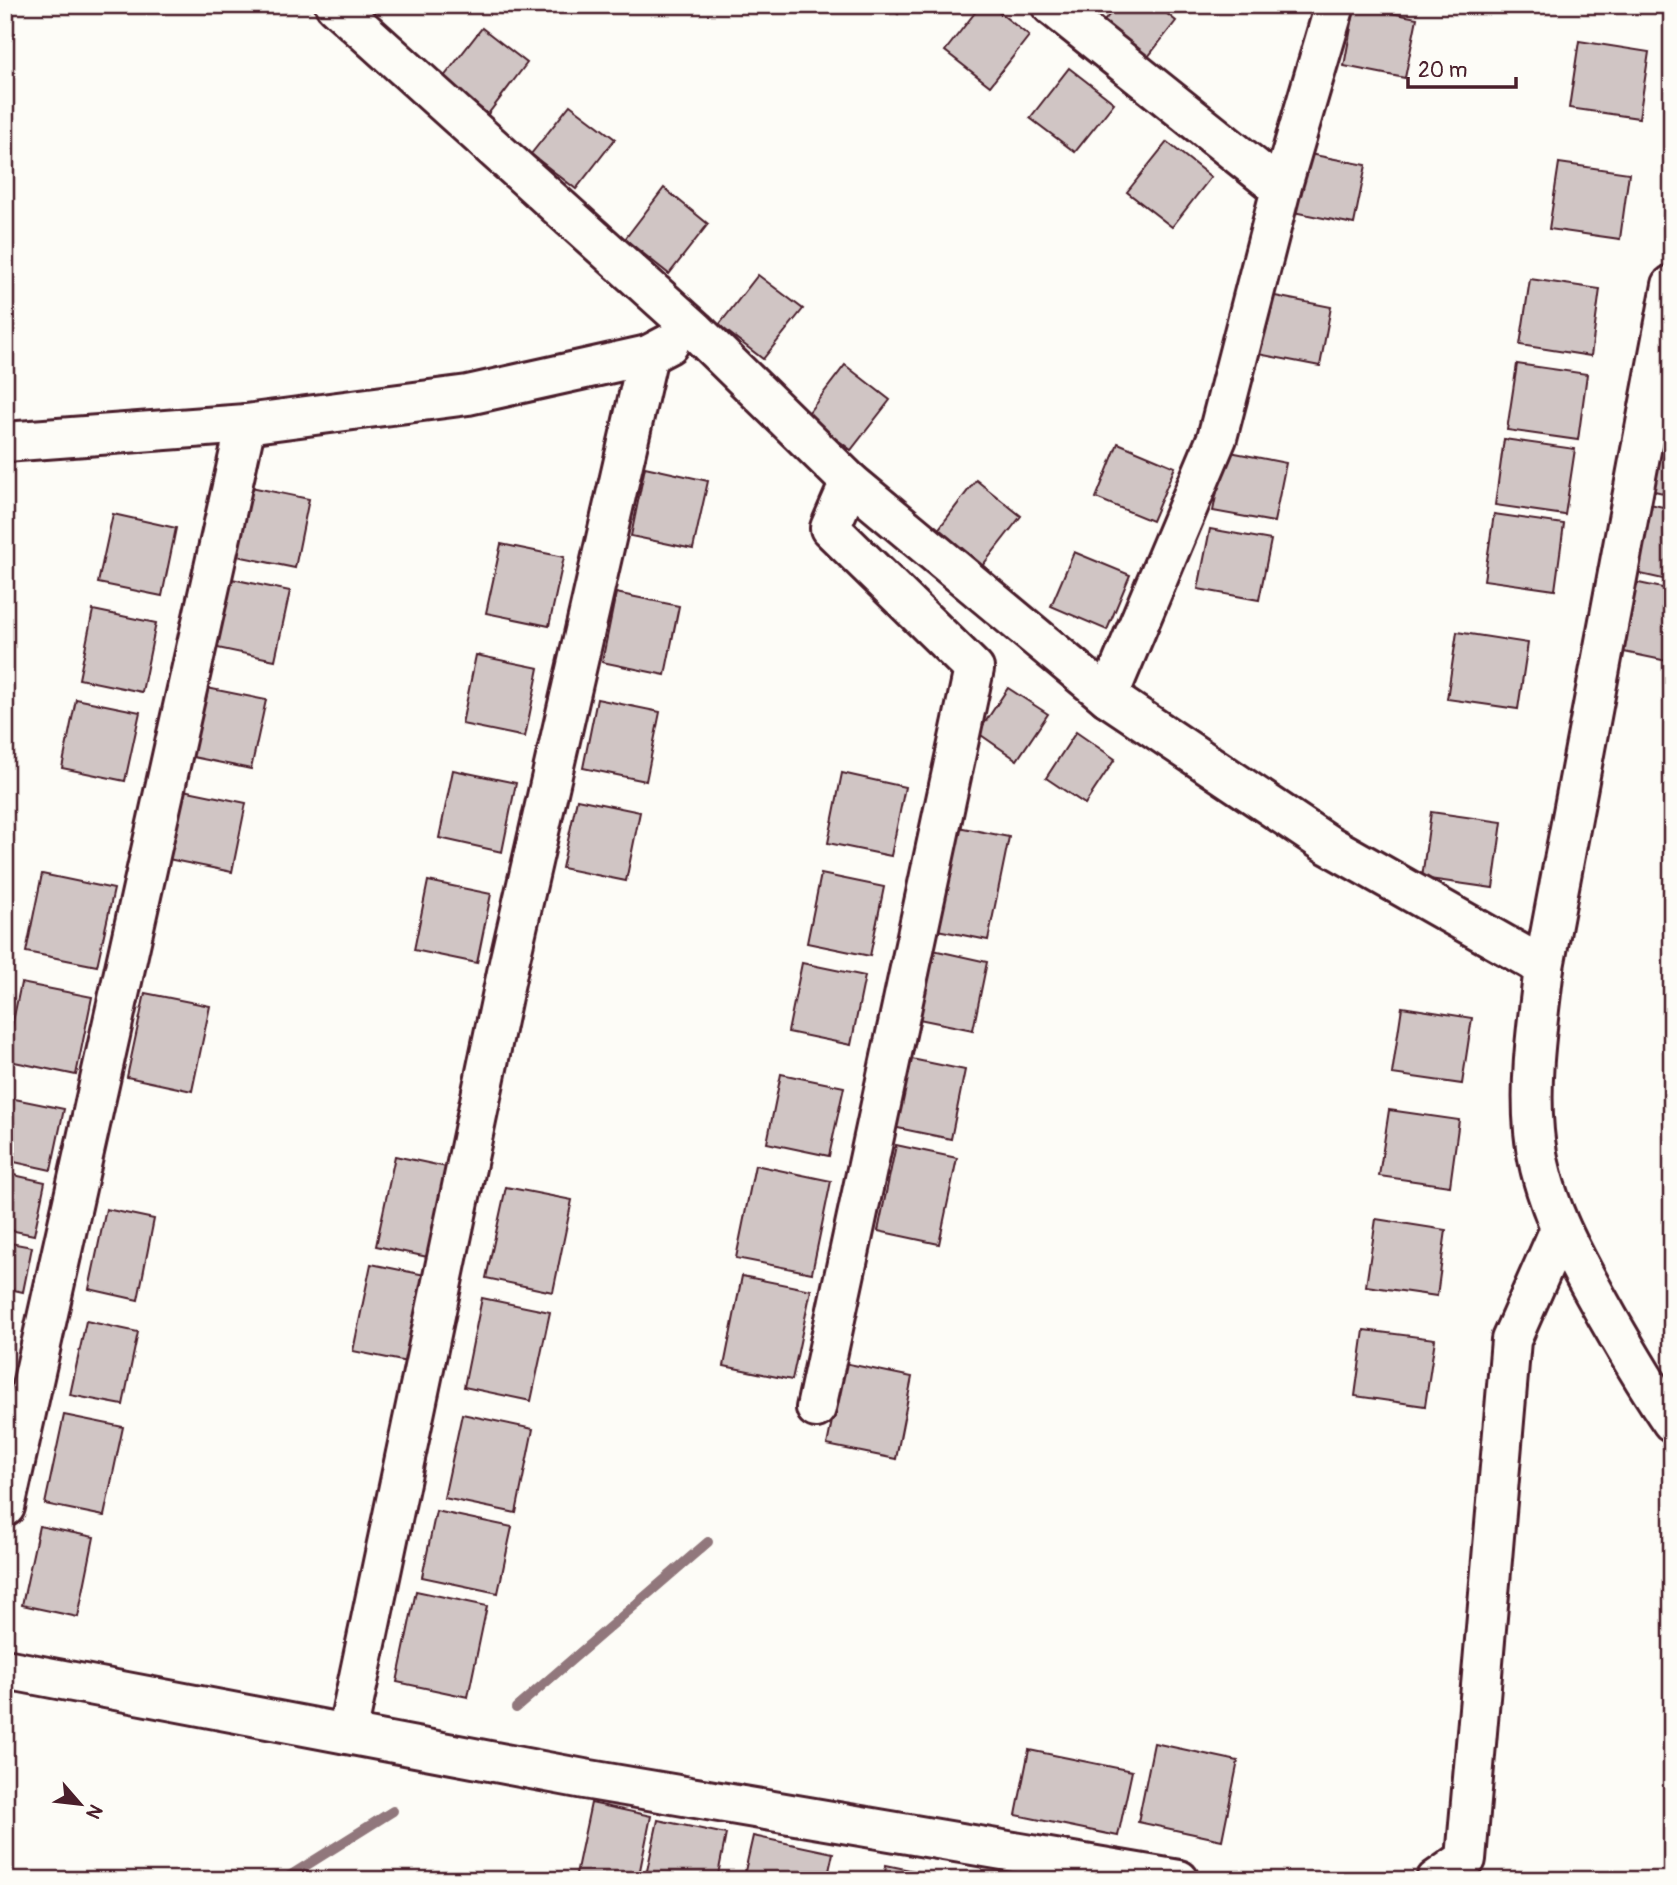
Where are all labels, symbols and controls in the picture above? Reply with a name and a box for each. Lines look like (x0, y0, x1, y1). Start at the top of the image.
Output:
scale bar (1408, 46, 1516, 90)
text: 20 m (1418, 57, 1467, 84)
north arrow (46, 1770, 116, 1840)
text: N (80, 1800, 108, 1823)

